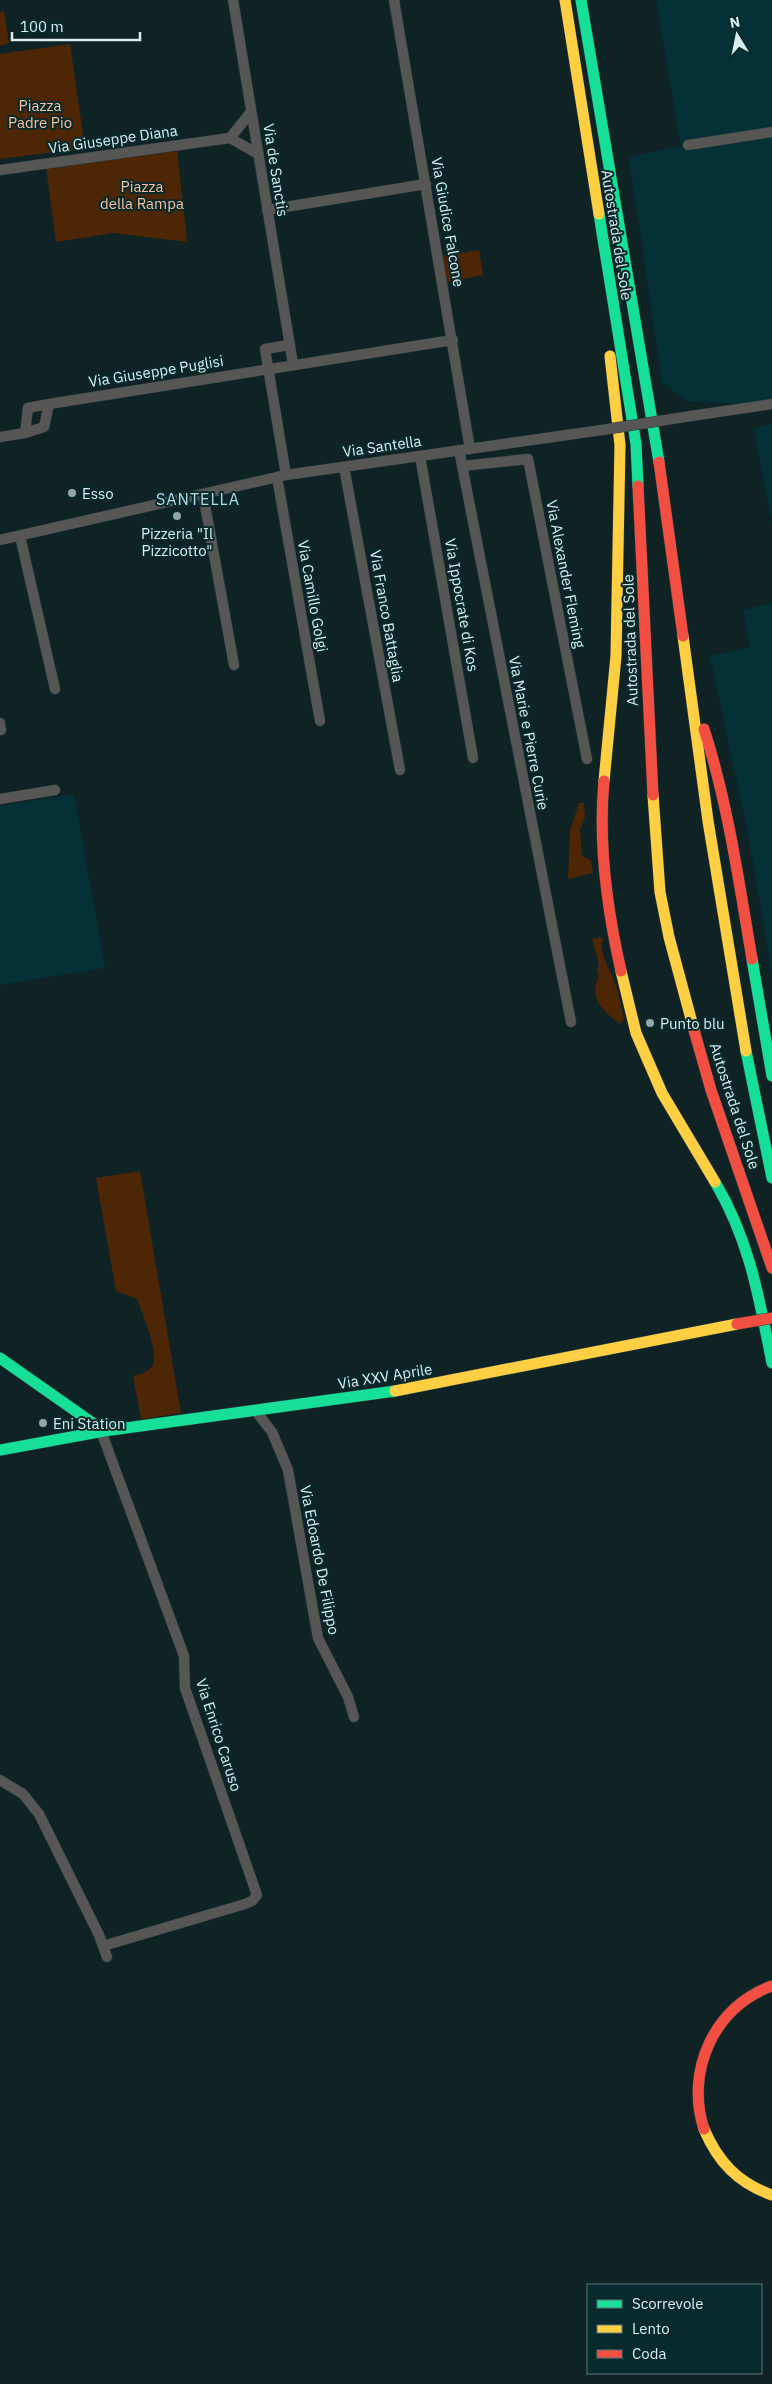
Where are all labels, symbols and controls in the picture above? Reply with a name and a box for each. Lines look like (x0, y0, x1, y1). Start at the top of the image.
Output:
scale bar (12, 10, 140, 42)
north arrow (712, 10, 762, 60)
text: N (728, 12, 741, 32)
text: 100 m (20, 17, 64, 36)
park label: Piazza Padre Pio (8, 96, 72, 132)
street label: Via Giuseppe Diana (47, 121, 179, 157)
street label: Via de Sanctis (259, 122, 293, 218)
street label: Via Giudice Falcone (427, 156, 469, 288)
street label: Autostrada del Sole (597, 168, 637, 302)
park label: Piazza della Rampa (100, 177, 184, 213)
street label: Via Giuseppe Puglisi (87, 351, 225, 391)
street label: Via Santella (341, 431, 423, 461)
place label: Esso (82, 484, 114, 503)
marker: Esso (66, 487, 78, 499)
district label: SANTELLA (156, 489, 240, 509)
street label: Via Alexander Fleming (542, 498, 590, 650)
marker: Pizzeria "Il Pizzicotto" (171, 510, 183, 522)
place label: Pizzeria "Il Pizzicotto" (141, 524, 213, 560)
street label: Via Ippocrate di Kos (441, 537, 483, 673)
street label: Via Camillo Golgi (294, 539, 332, 653)
street label: Via Franco Battaglia (366, 548, 408, 684)
street label: Autostrada del Sole (618, 574, 642, 706)
street label: Via Marie e Pierre Curie (505, 654, 553, 812)
place label: Punto blu (660, 1014, 725, 1033)
marker: Punto blu (644, 1017, 656, 1029)
street label: Autostrada del Sole (706, 1040, 764, 1172)
street label: Via XXV Aprile (336, 1359, 434, 1393)
place label: Eni Station (53, 1414, 125, 1433)
marker: Eni Station (37, 1417, 49, 1429)
street label: Via Edoardo De Filippo (296, 1484, 344, 1636)
street label: Via Enrico Caruso (192, 1676, 246, 1794)
legend (587, 2284, 762, 2374)
text: Scorrevole (632, 2294, 704, 2313)
text: Lento (632, 2319, 670, 2338)
text: Coda (632, 2344, 666, 2363)

